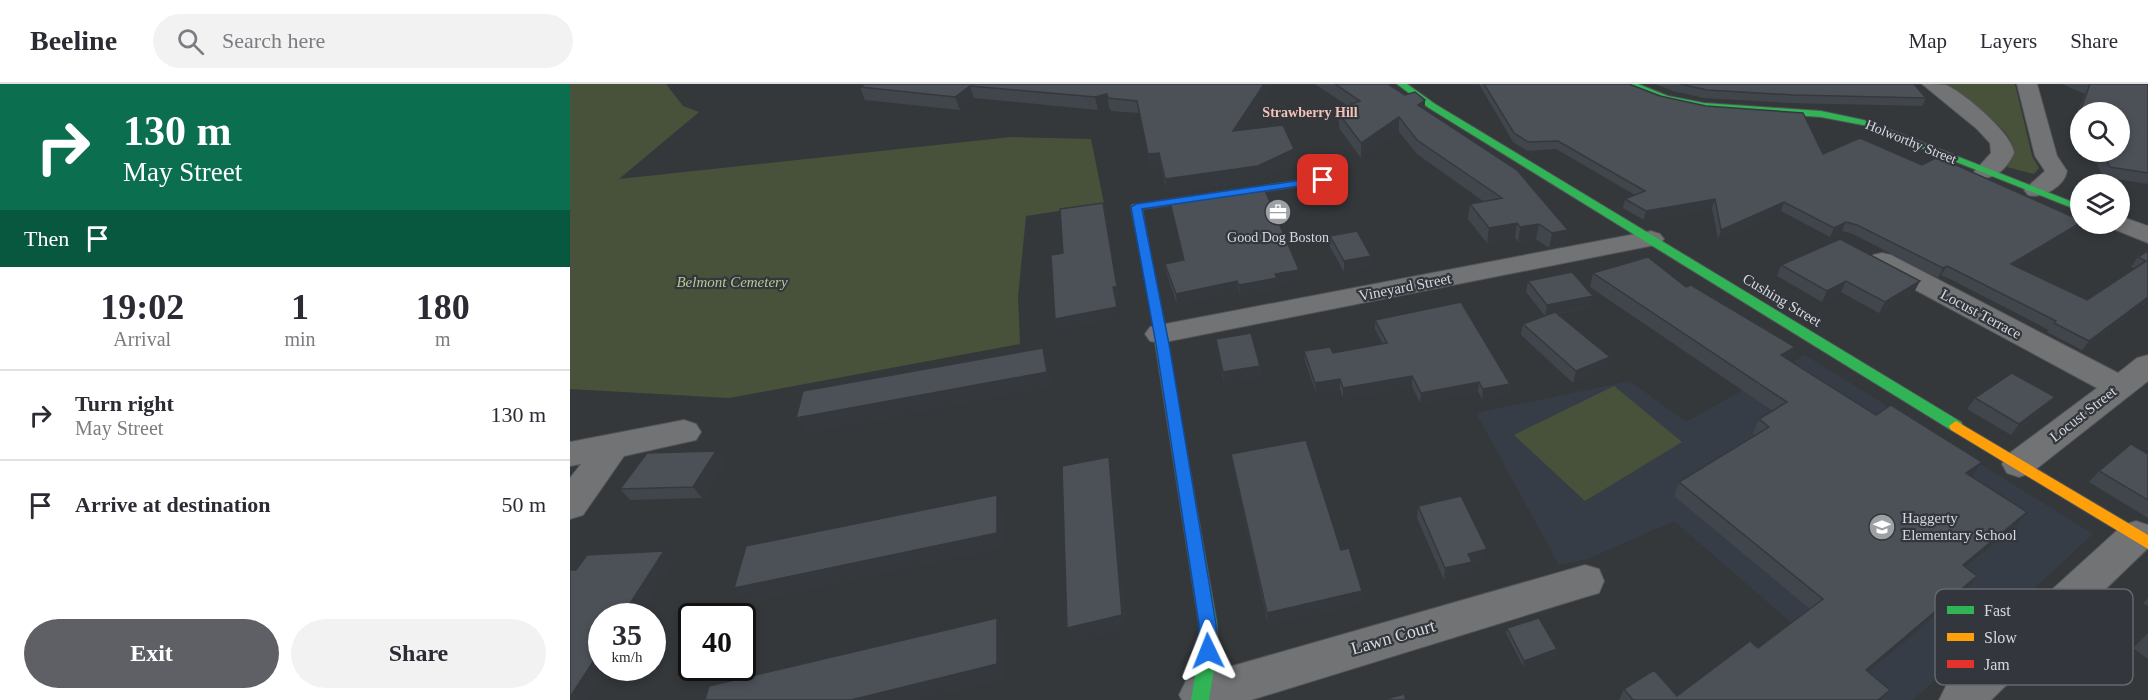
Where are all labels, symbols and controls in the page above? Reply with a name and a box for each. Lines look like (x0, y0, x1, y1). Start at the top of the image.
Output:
search box (153, 14, 573, 68)
text: Beeline (30, 25, 117, 56)
icon: search (174, 25, 207, 58)
text: Search here (222, 28, 325, 53)
text: Map (1909, 29, 1947, 53)
text: Layers (1980, 29, 2037, 53)
text: Share (2070, 29, 2118, 53)
map controls (2070, 102, 2130, 234)
button: search (2070, 102, 2130, 162)
district label: Strawberry Hill (1262, 105, 1358, 120)
icon: right (24, 108, 102, 186)
text: 130 m (123, 108, 232, 154)
street label: Holworthy Street (1863, 117, 1959, 167)
pin (1297, 154, 1348, 205)
text: May Street (123, 157, 242, 187)
icon: arrive (1306, 163, 1339, 196)
button: layers (2070, 174, 2130, 234)
office icon: Good Dog Boston (1263, 197, 1293, 227)
icon: arrive (81, 222, 114, 255)
text: Then (24, 226, 69, 251)
place label: Good Dog Boston (1227, 230, 1329, 245)
street label: Vineyard Street (1358, 270, 1453, 304)
street label: Cushing Street (1740, 270, 1825, 330)
park label: Belmont Cemetery (676, 274, 788, 290)
street label: Locust Terrace (1938, 286, 2024, 342)
text: 19:02 (100, 287, 184, 327)
text: 1 (291, 287, 309, 327)
text: 180 (416, 287, 470, 327)
text: Arrival (113, 328, 171, 350)
text: min (284, 328, 316, 350)
text: m (435, 328, 451, 350)
street label: Locust Street (2047, 383, 2120, 445)
text: Turn right (75, 391, 174, 416)
icon: right (24, 399, 57, 432)
text: 130 m (490, 402, 546, 427)
text: May Street (75, 417, 163, 439)
icon: arrive (24, 489, 57, 522)
text: Arrive at destination (75, 492, 271, 517)
text: 50 m (501, 492, 546, 517)
place label: Haggerty Elementary School (1902, 510, 2017, 543)
school or university icon: Haggerty Elementary School (1867, 512, 1897, 542)
legend (1935, 589, 2133, 685)
text: Fast (1984, 602, 2011, 619)
speed limit sign: 40 (678, 603, 756, 681)
street label: Lawn Court (1349, 615, 1437, 659)
text: 35 (612, 618, 642, 651)
button: Exit (24, 619, 279, 688)
button: Share (291, 619, 546, 688)
position arrow (1176, 619, 1240, 683)
text: Slow (1984, 629, 2017, 646)
text: km/h (612, 649, 642, 665)
text: Jam (1984, 656, 2010, 673)

